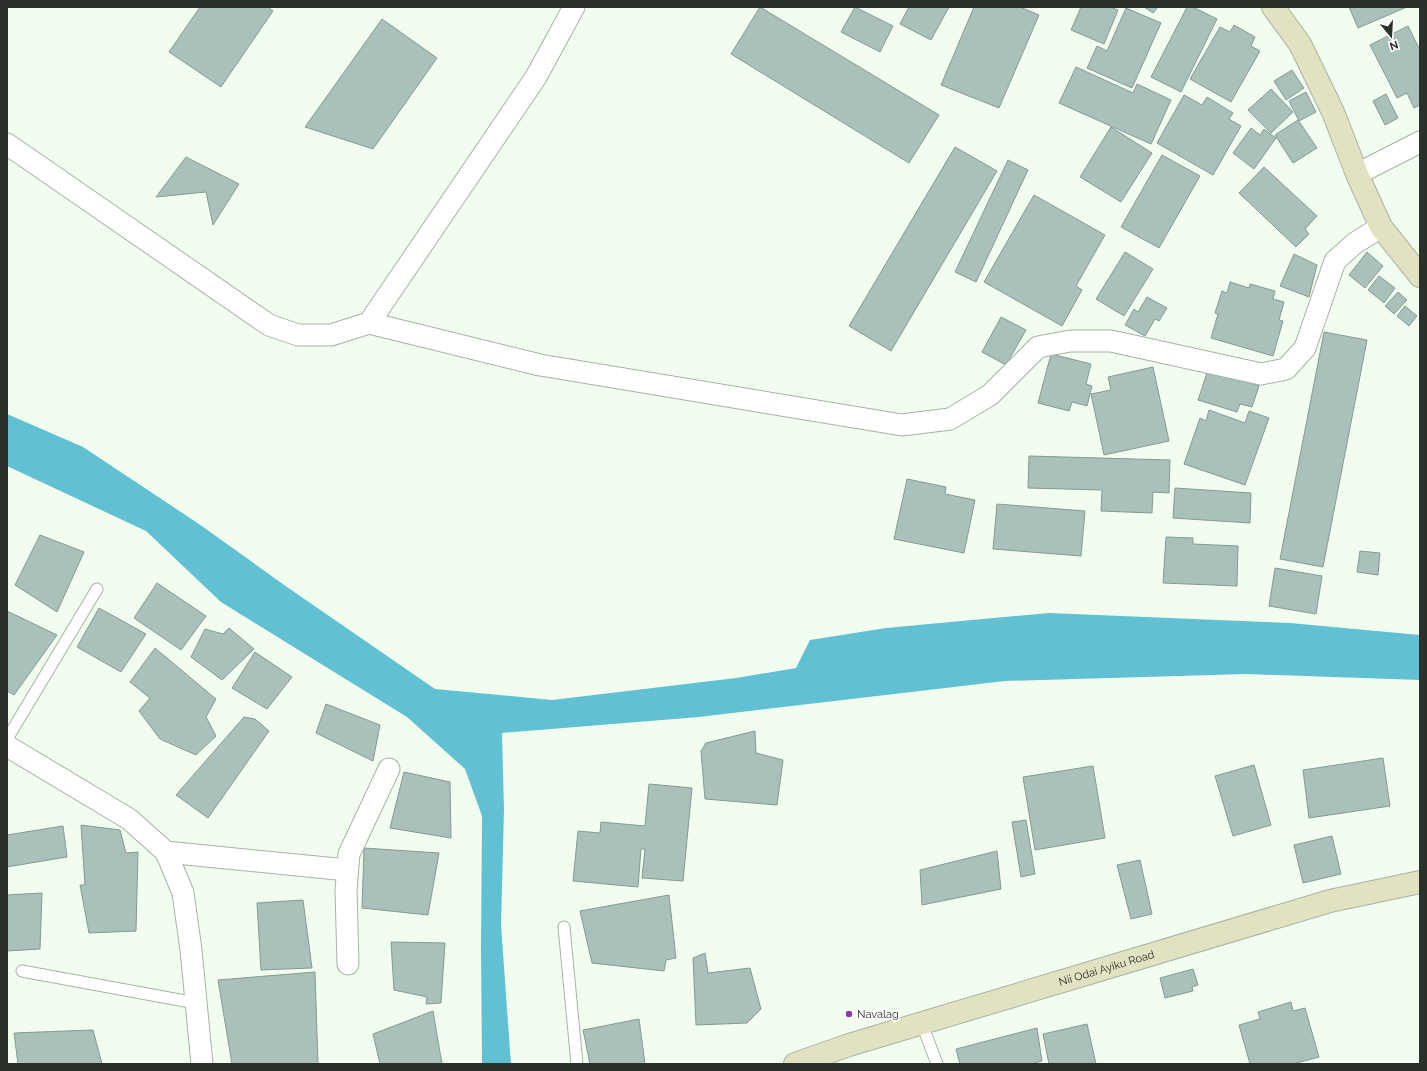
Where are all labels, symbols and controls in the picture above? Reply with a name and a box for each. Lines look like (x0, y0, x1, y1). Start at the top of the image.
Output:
north arrow (1371, 16, 1411, 56)
text: N (1388, 38, 1400, 53)
street label: Nii Odai Ayiku Road (1057, 947, 1156, 988)
place label: Navalag (857, 1008, 899, 1021)
marker: Navalag (844, 1009, 854, 1019)

